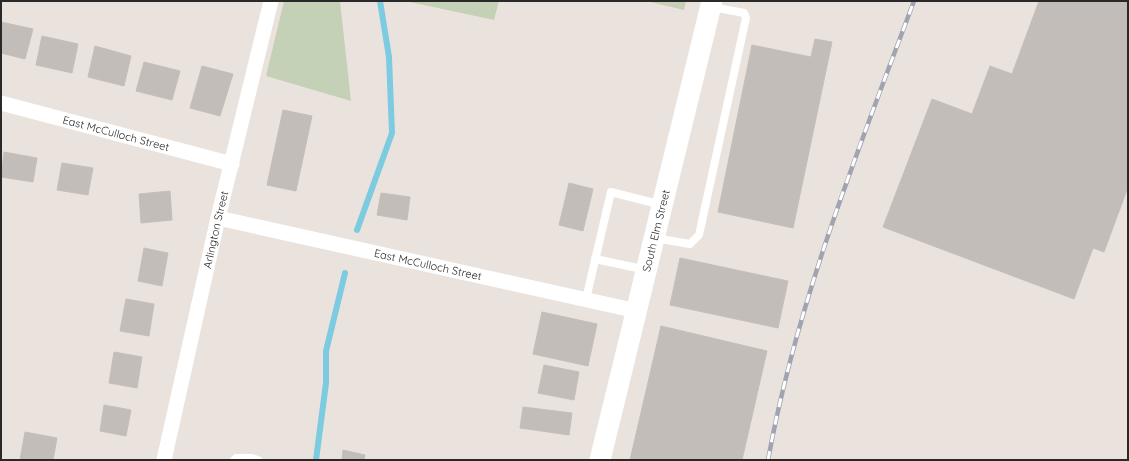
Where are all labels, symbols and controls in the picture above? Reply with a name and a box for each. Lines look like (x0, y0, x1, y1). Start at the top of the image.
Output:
street label: East McCulloch Street (61, 113, 171, 154)
street label: South Elm Street (639, 188, 673, 273)
street label: Arlington Street (200, 189, 231, 270)
street label: East McCulloch Street (373, 246, 483, 283)

